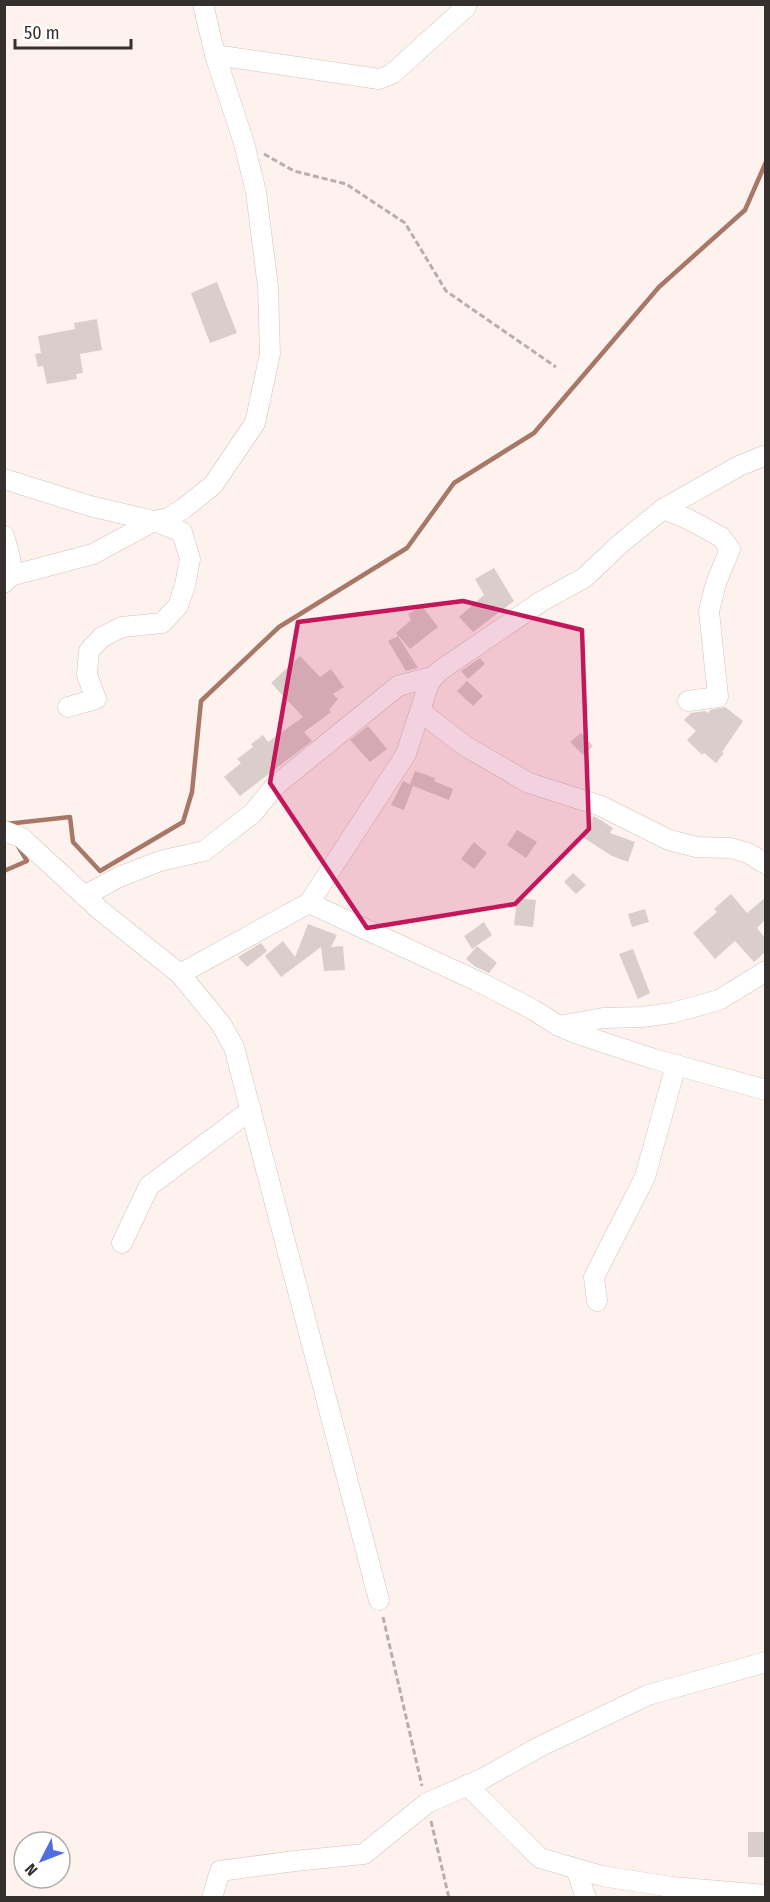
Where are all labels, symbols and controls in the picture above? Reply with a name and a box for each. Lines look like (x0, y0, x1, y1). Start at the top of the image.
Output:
scale bar (15, 12, 130, 50)
text: 50 m (24, 22, 60, 44)
north arrow (12, 1830, 72, 1890)
text: N (21, 1860, 41, 1880)

